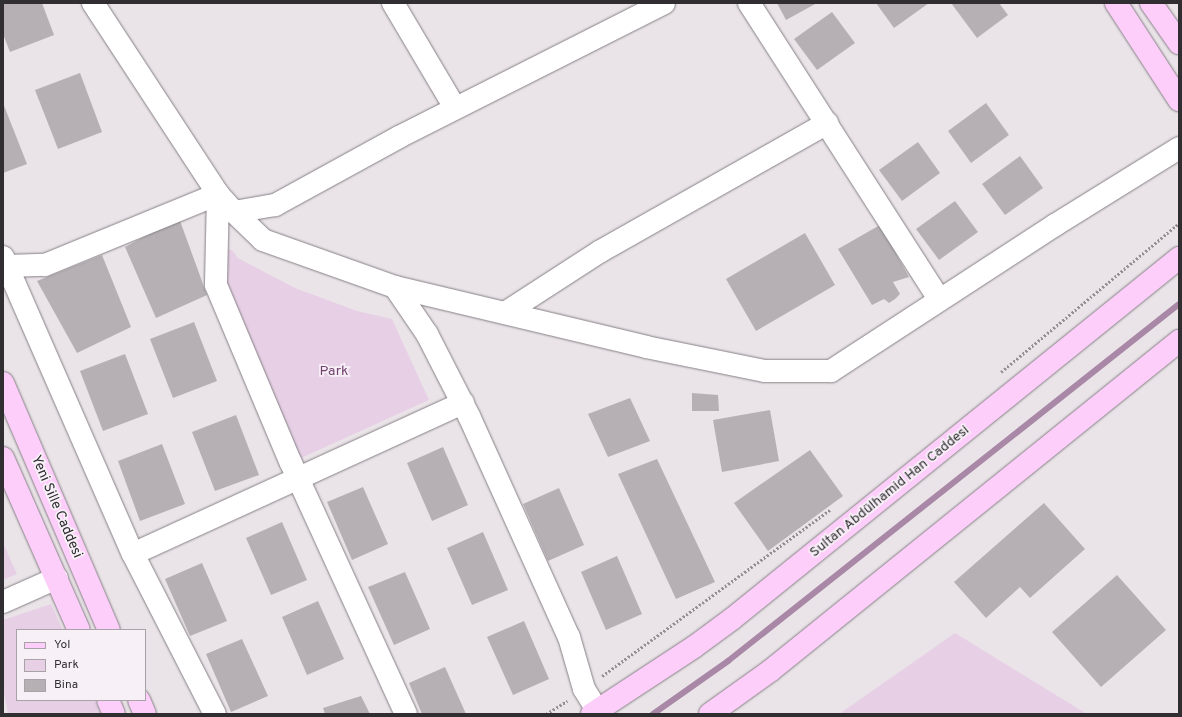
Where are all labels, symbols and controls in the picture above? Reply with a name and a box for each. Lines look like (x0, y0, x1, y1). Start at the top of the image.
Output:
park label: Park (320, 364, 348, 380)
street label: Sultan Abdülhamid Han Caddesi (807, 422, 973, 562)
street label: Yeni Sille Caddesi (27, 453, 85, 561)
legend (16, 629, 146, 701)
text: Yol (54, 637, 70, 653)
text: Park (54, 657, 79, 673)
text: Bina (54, 677, 78, 693)

